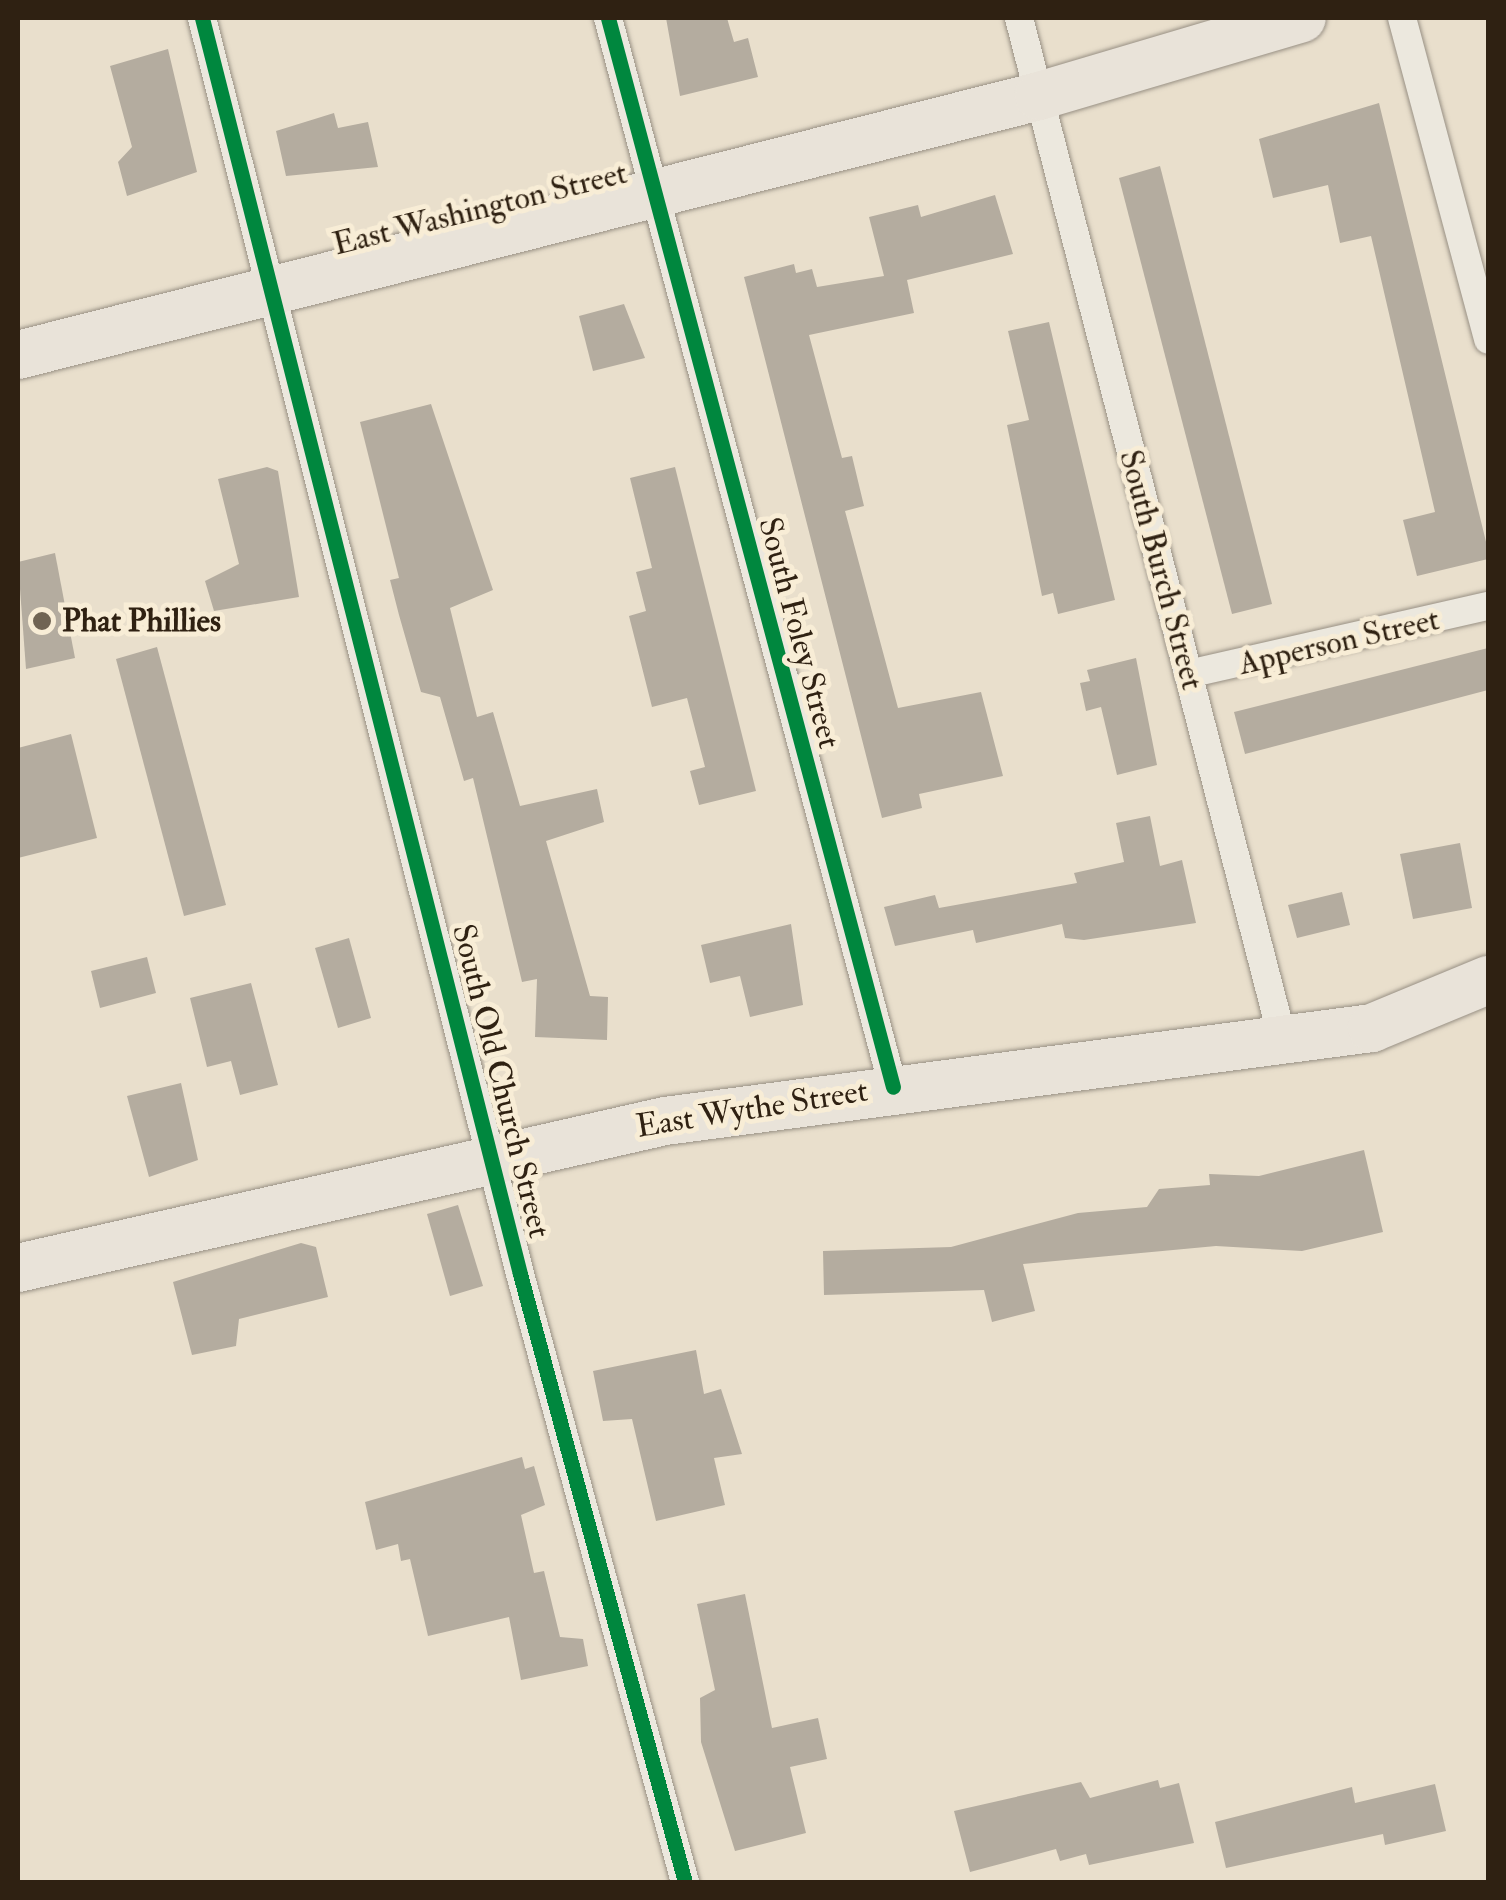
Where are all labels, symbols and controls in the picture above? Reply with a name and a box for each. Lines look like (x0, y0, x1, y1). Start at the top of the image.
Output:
street label: East Washington Street (329, 154, 631, 264)
street label: South Burch Street (1111, 446, 1211, 694)
street label: South Foley Street (750, 513, 848, 753)
street label: Apperson Street (1235, 600, 1443, 684)
place label: Phat Phillies (62, 602, 221, 640)
marker: Phat Phillies (31, 610, 53, 632)
street label: South Old Church Street (443, 920, 559, 1242)
street label: East Wythe Street (633, 1072, 871, 1146)

